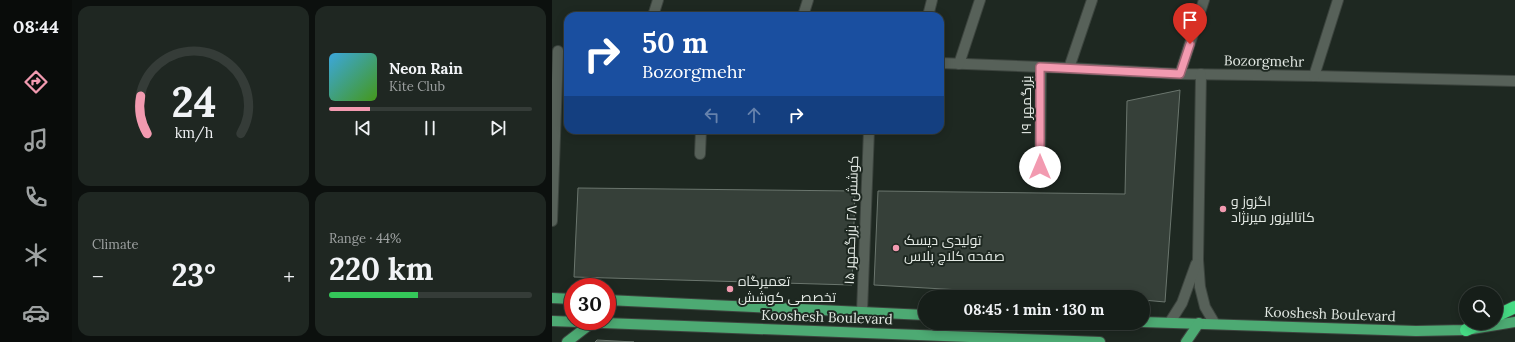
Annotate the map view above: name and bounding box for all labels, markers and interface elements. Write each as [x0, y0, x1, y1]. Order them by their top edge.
pin [1173, 3, 1207, 44]
icon: arrive [1179, 9, 1201, 31]
text: 08:44 [13, 15, 59, 38]
text: 50 m [642, 25, 708, 61]
icon: right [576, 28, 628, 80]
street label: Bozorgmehr [1224, 51, 1304, 71]
text: Neon Rain [389, 59, 463, 78]
text: Bozorgmehr [642, 60, 745, 83]
icon: directions [22, 68, 50, 96]
text: 24 [171, 75, 216, 128]
street label: بزرگمهر ۱۹ [1017, 75, 1035, 135]
text: Kite Club [389, 78, 445, 95]
icon: left [701, 104, 723, 126]
icon: ahead [743, 104, 765, 126]
icon: right [785, 104, 807, 126]
icon: previous [352, 117, 374, 139]
icon: pause [419, 117, 441, 139]
icon: next [487, 117, 509, 139]
text: km/h [174, 124, 213, 143]
icon: music [22, 126, 50, 154]
position arrow [1019, 146, 1061, 188]
street label: کوشش ۲۸ بزرگمهر ۱۵ [840, 155, 862, 285]
icon: phone [22, 183, 50, 211]
place label: اگزوز و کاتالیزور میرنژاد [1231, 192, 1315, 226]
marker: اگزوز و کاتالیزور میرنژاد [1218, 204, 1228, 214]
text: Range · 44% [329, 230, 401, 247]
place label: تولیدی دیسک صفحه کلاچ پلاس [904, 231, 1005, 266]
text: Climate [92, 236, 139, 253]
icon: climate [22, 241, 50, 269]
marker: تولیدی دیسک صفحه کلاچ پلاس [891, 243, 901, 253]
text: 220 km [329, 250, 433, 288]
text: 23° [171, 256, 216, 294]
text: − [92, 262, 104, 290]
text: + [283, 262, 295, 290]
place label: تعمیرگاه تخصصی کوشش [738, 272, 836, 306]
speed limit sign: 30 [564, 278, 616, 330]
marker: تعمیرگاه تخصصی کوشش [725, 284, 735, 294]
map controls [1459, 286, 1503, 330]
button: search [1459, 286, 1503, 330]
icon: car [22, 299, 50, 327]
text: 08:45 · 1 min · 130 m [964, 300, 1104, 319]
street label: Kooshesh Boulevard [1264, 303, 1396, 325]
street label: Kooshesh Boulevard [761, 306, 893, 328]

